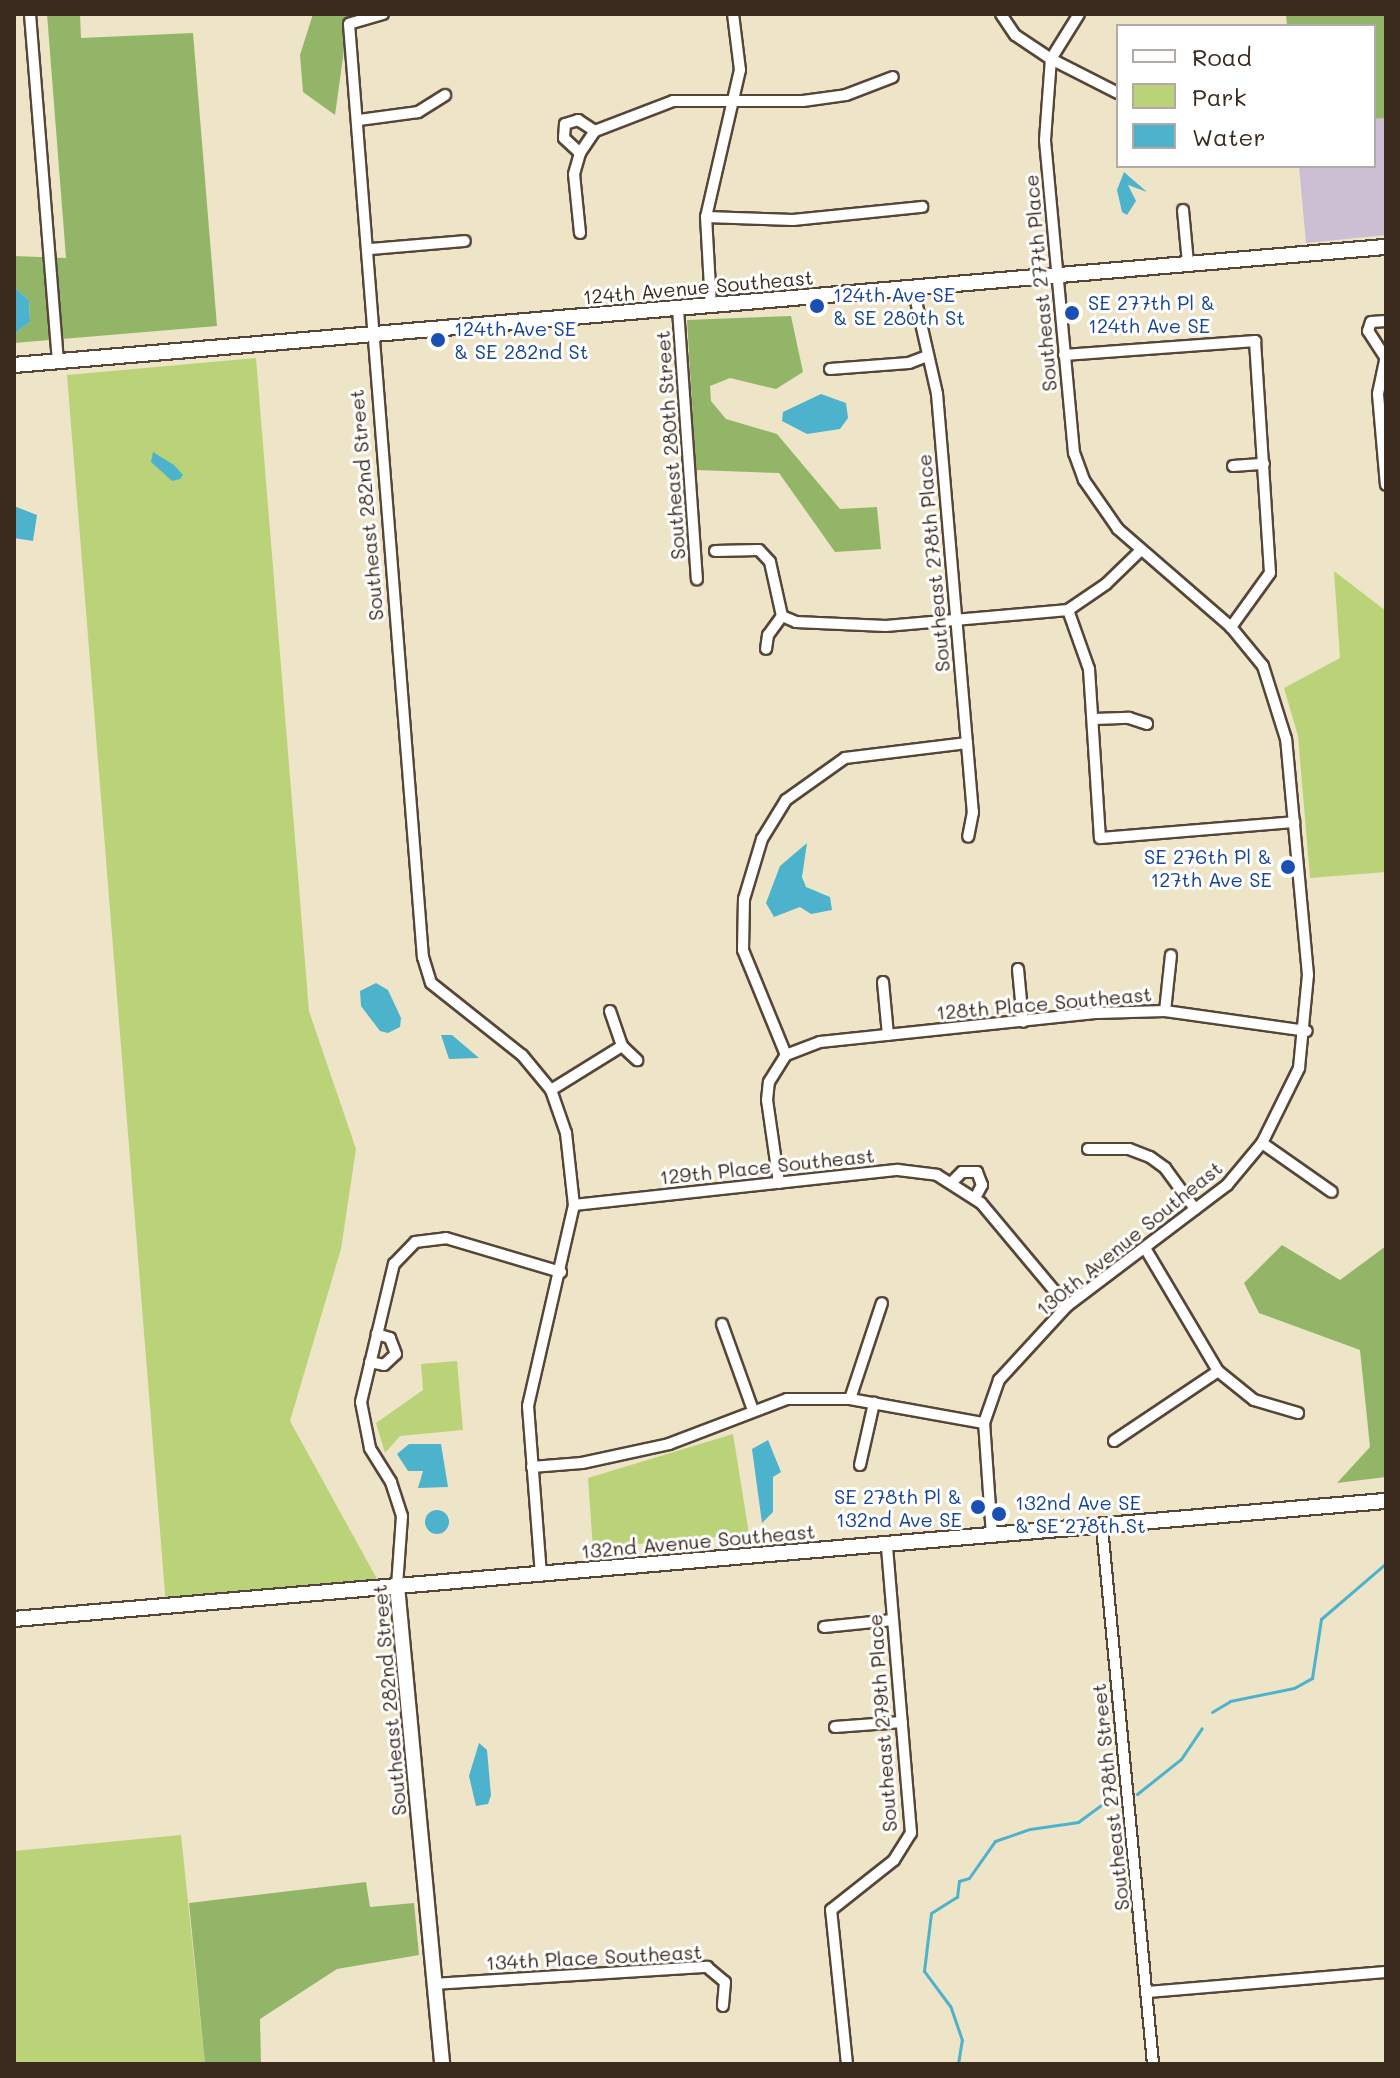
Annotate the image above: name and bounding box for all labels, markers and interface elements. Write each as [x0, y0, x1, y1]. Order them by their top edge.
legend [1116, 24, 1376, 168]
text: Road [1192, 41, 1252, 72]
text: Park [1192, 81, 1246, 112]
text: Water [1192, 121, 1266, 152]
street label: Southeast 277th Place [1019, 174, 1061, 392]
street label: 124th Avenue Southeast [582, 265, 814, 309]
place label: 124th Ave SE & SE 280th St [833, 282, 965, 329]
place label: SE 277th Pl & 124th Ave SE [1088, 290, 1215, 337]
marker: 124th Ave SE & SE 280th St [808, 297, 826, 315]
marker: SE 277th Pl & 124th Ave SE [1063, 304, 1081, 322]
place label: 124th Ave SE & SE 282nd St [454, 316, 589, 363]
street label: Southeast 280th Street [650, 330, 690, 560]
marker: 124th Ave SE & SE 282nd St [429, 331, 447, 349]
street label: Southeast 282nd Street [344, 388, 388, 622]
street label: Southeast 278th Place [912, 453, 954, 673]
place label: SE 276th Pl & 127th Ave SE [1144, 844, 1272, 891]
marker: SE 276th Pl & 127th Ave SE [1279, 858, 1297, 876]
street label: 128th Place Southeast [935, 982, 1153, 1024]
street label: 129th Place Southeast [658, 1143, 876, 1189]
street label: 130th Avenue Southeast [1031, 1155, 1227, 1321]
place label: SE 278th Pl & 132nd Ave SE [834, 1484, 962, 1531]
place label: 132nd Ave SE & SE 278th St [1015, 1490, 1146, 1537]
marker: SE 278th Pl & 132nd Ave SE [969, 1498, 987, 1516]
marker: 132nd Ave SE & SE 278th St [990, 1505, 1008, 1523]
street label: 132nd Avenue Southeast [580, 1519, 816, 1563]
street label: Southeast 282nd Street [367, 1583, 411, 1817]
street label: Southeast 279th Place [862, 1613, 902, 1833]
street label: Southeast 278th Street [1086, 1682, 1134, 1912]
street label: 134th Place Southeast [485, 1939, 703, 1975]

